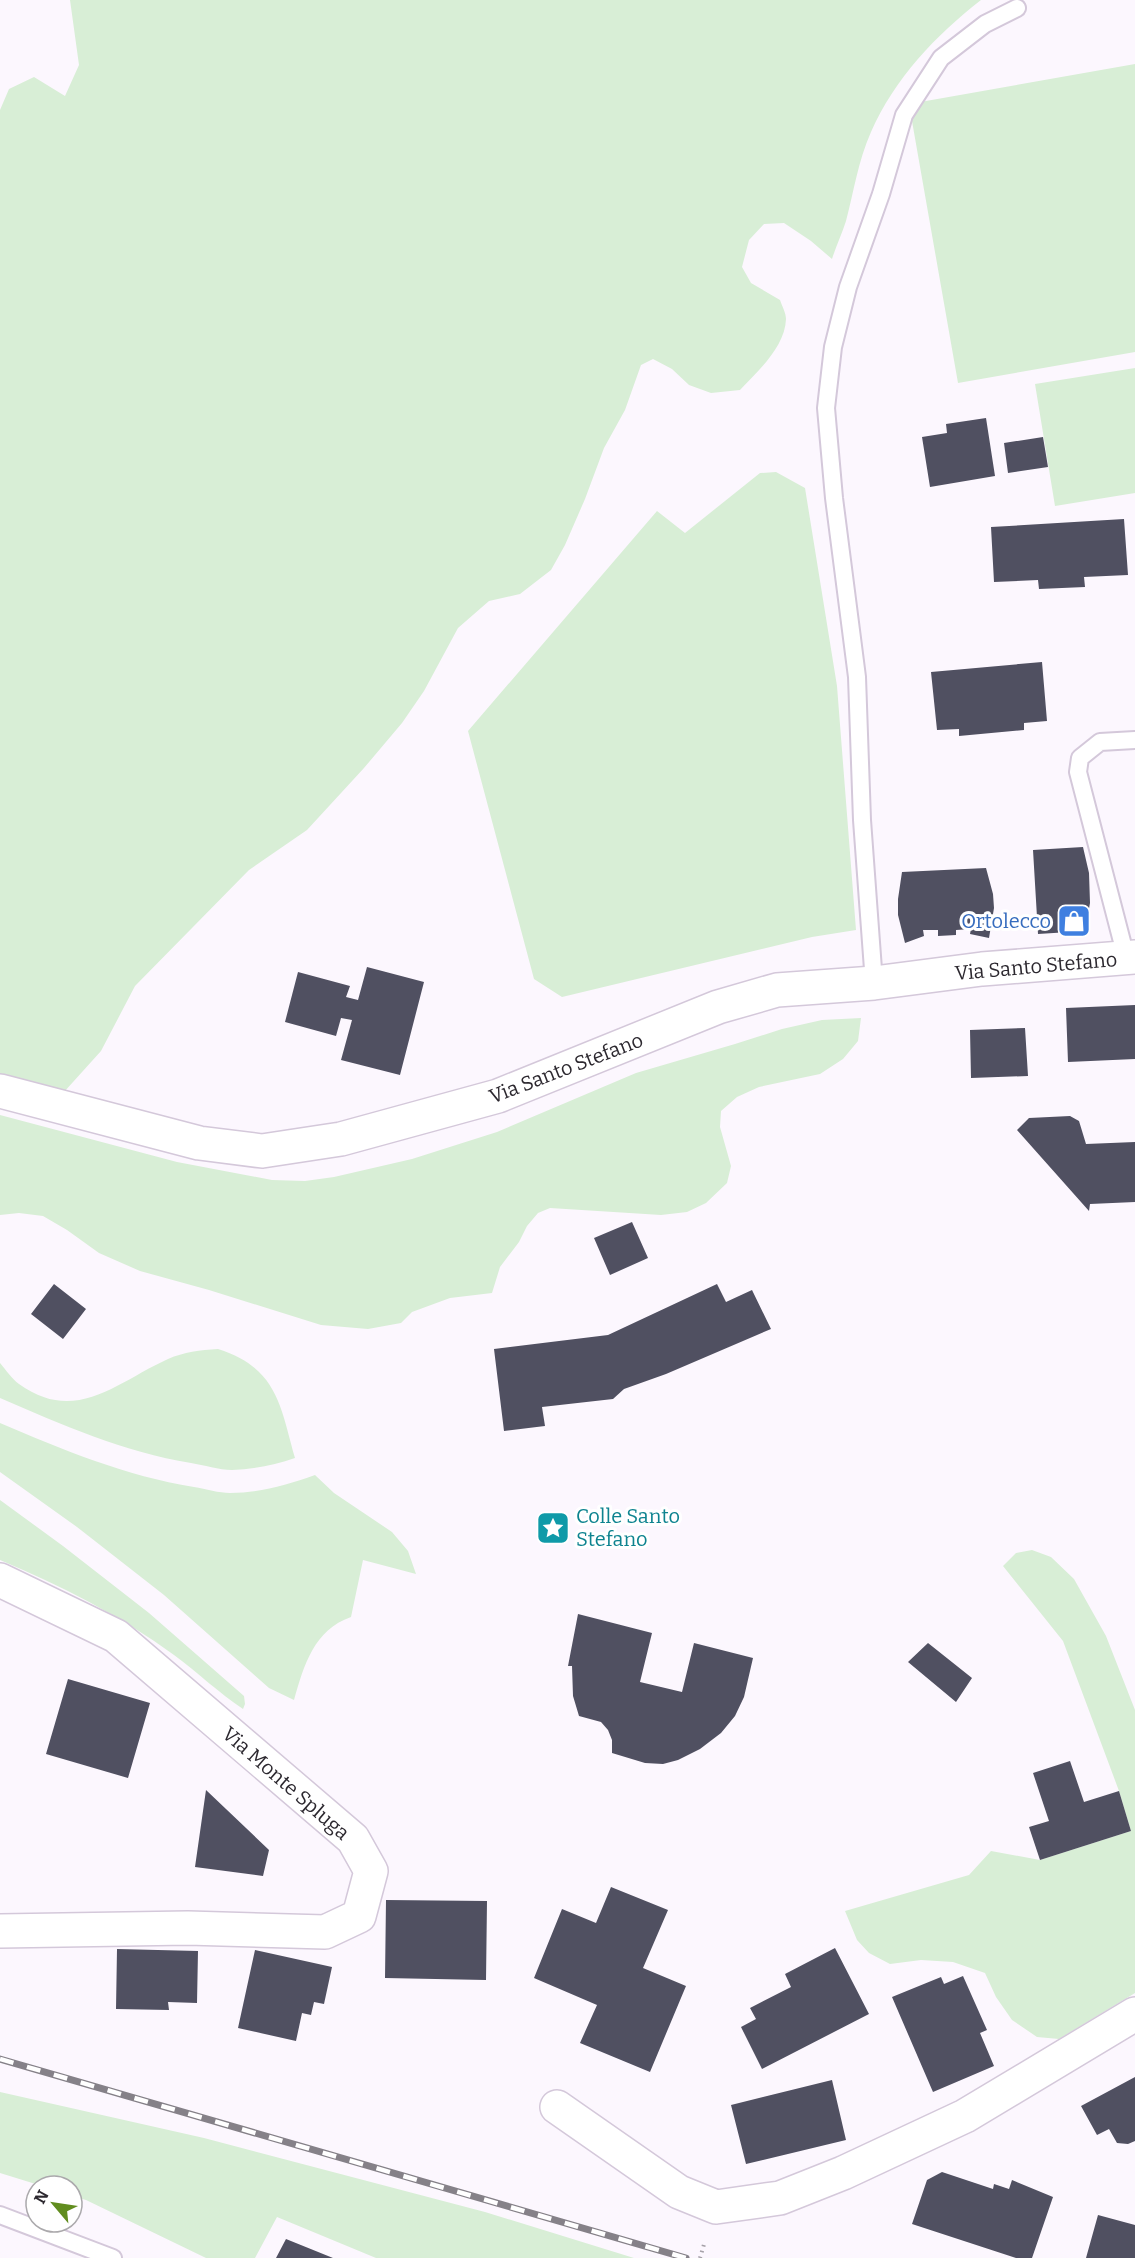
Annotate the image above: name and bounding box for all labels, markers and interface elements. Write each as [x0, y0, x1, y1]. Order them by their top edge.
shop icon: Ortolecco [1056, 903, 1092, 939]
place label: Ortolecco [961, 909, 1051, 933]
street label: Via Santo Stefano [954, 947, 1118, 985]
street label: Via Santo Stefano [486, 1028, 646, 1108]
place label: Colle Santo Stefano [576, 1504, 680, 1551]
place icon: Colle Santo Stefano [535, 1510, 571, 1546]
street label: Via Monte Spluga [218, 1721, 354, 1845]
north arrow [24, 2174, 84, 2234]
text: N [30, 2187, 53, 2207]

